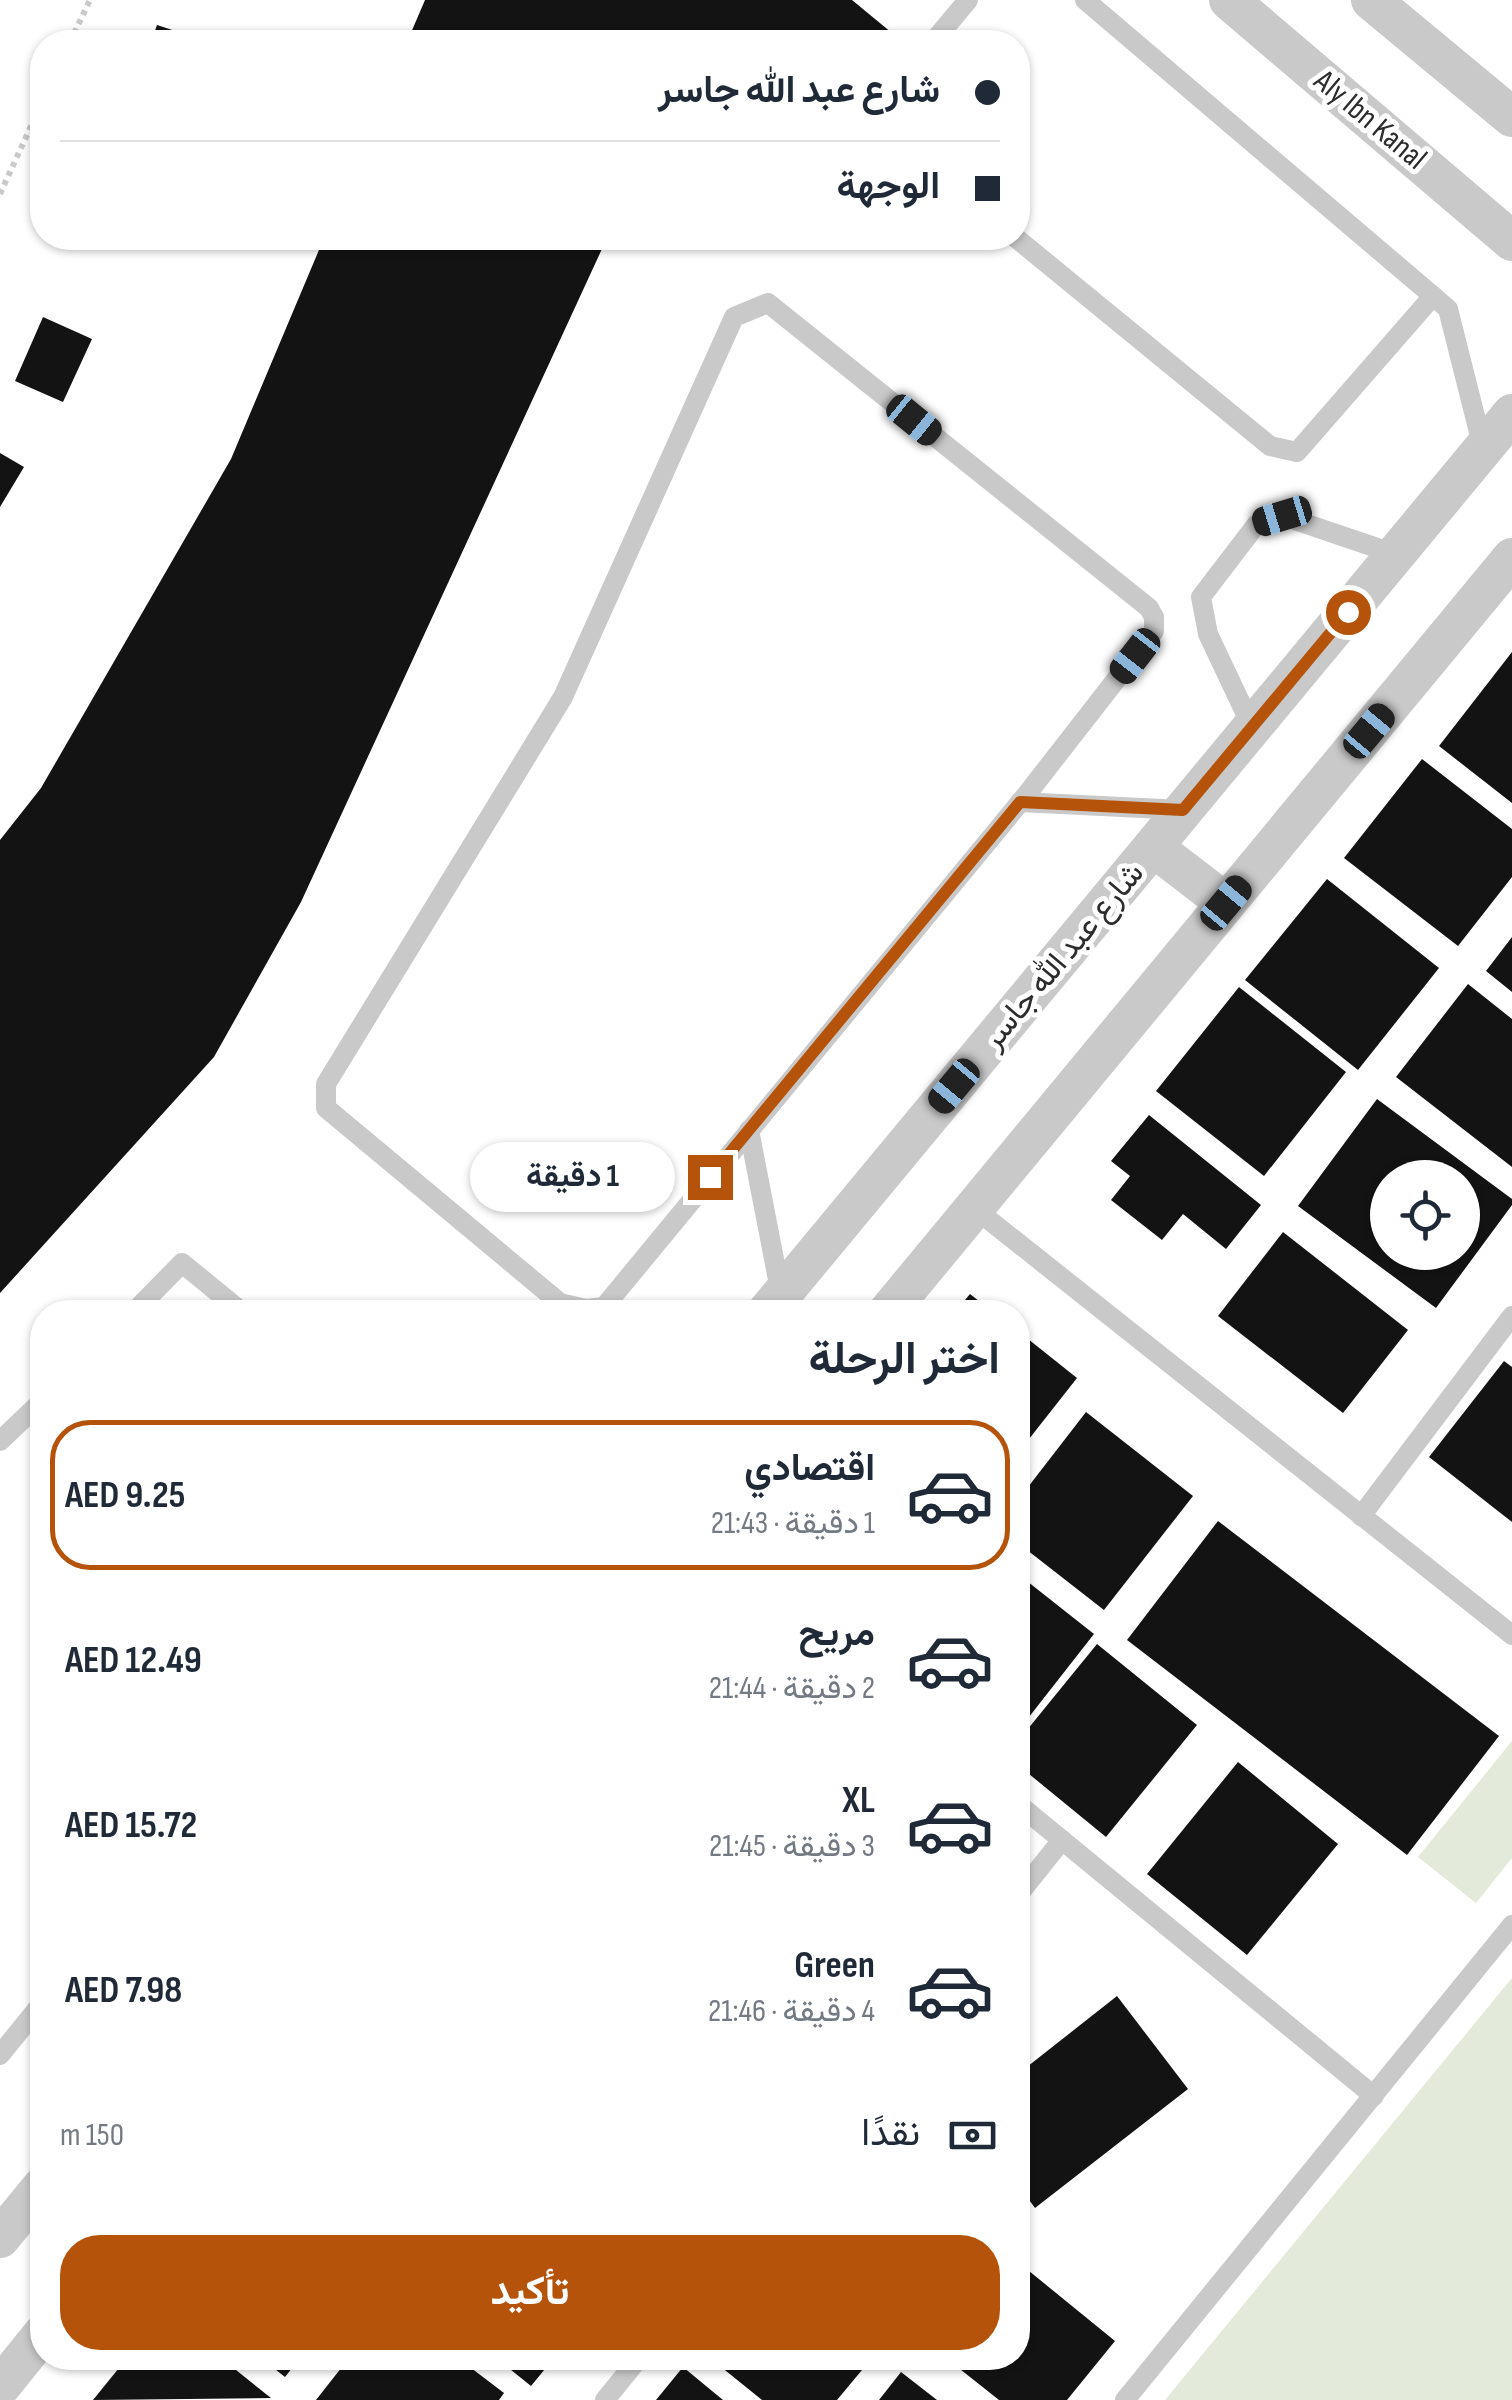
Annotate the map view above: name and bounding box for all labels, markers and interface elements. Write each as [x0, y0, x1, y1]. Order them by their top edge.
street label: Aly Ibn Kanal [1305, 61, 1434, 178]
text: شارع عبد الله جاسر [658, 68, 940, 113]
text: الوجهة [837, 164, 940, 209]
car [881, 389, 947, 451]
car [1249, 493, 1315, 539]
route start [1326, 590, 1371, 635]
car [1105, 623, 1165, 689]
car [1338, 698, 1400, 764]
street label: شارع عبد الله جاسر [973, 855, 1153, 1059]
car [1195, 870, 1257, 936]
car [923, 1053, 985, 1119]
callout: 1 دقيقة [470, 1142, 675, 1212]
route end [688, 1155, 733, 1200]
text: 1 دقيقة [526, 1157, 619, 1196]
map controls [1370, 1160, 1480, 1270]
button: locate [1370, 1160, 1480, 1270]
text: اختر الرحلة [808, 1332, 1000, 1387]
text: اقتصادي [744, 1446, 875, 1491]
icon: car [905, 1450, 995, 1540]
text: AED 9.25 [65, 1473, 185, 1518]
text: 1 دقيقة · 21:43 [711, 1504, 875, 1543]
text: مريح [799, 1611, 875, 1656]
icon: car [905, 1615, 995, 1705]
text: AED 12.49 [65, 1638, 202, 1683]
text: 2 دقيقة · 21:44 [709, 1669, 875, 1708]
text: XL [842, 1778, 875, 1823]
icon: car [905, 1780, 995, 1870]
text: AED 15.72 [65, 1803, 197, 1848]
text: 3 دقيقة · 21:45 [709, 1827, 875, 1866]
text: Green [794, 1943, 875, 1988]
icon: car [905, 1945, 995, 2035]
text: AED 7.98 [65, 1968, 182, 2013]
text: 4 دقيقة · 21:46 [708, 1992, 875, 2031]
icon: cash [945, 2108, 1000, 2163]
text: نقدًا [861, 2111, 920, 2156]
text: 150 m [60, 2116, 124, 2155]
button: تأكيد [60, 2235, 1000, 2350]

